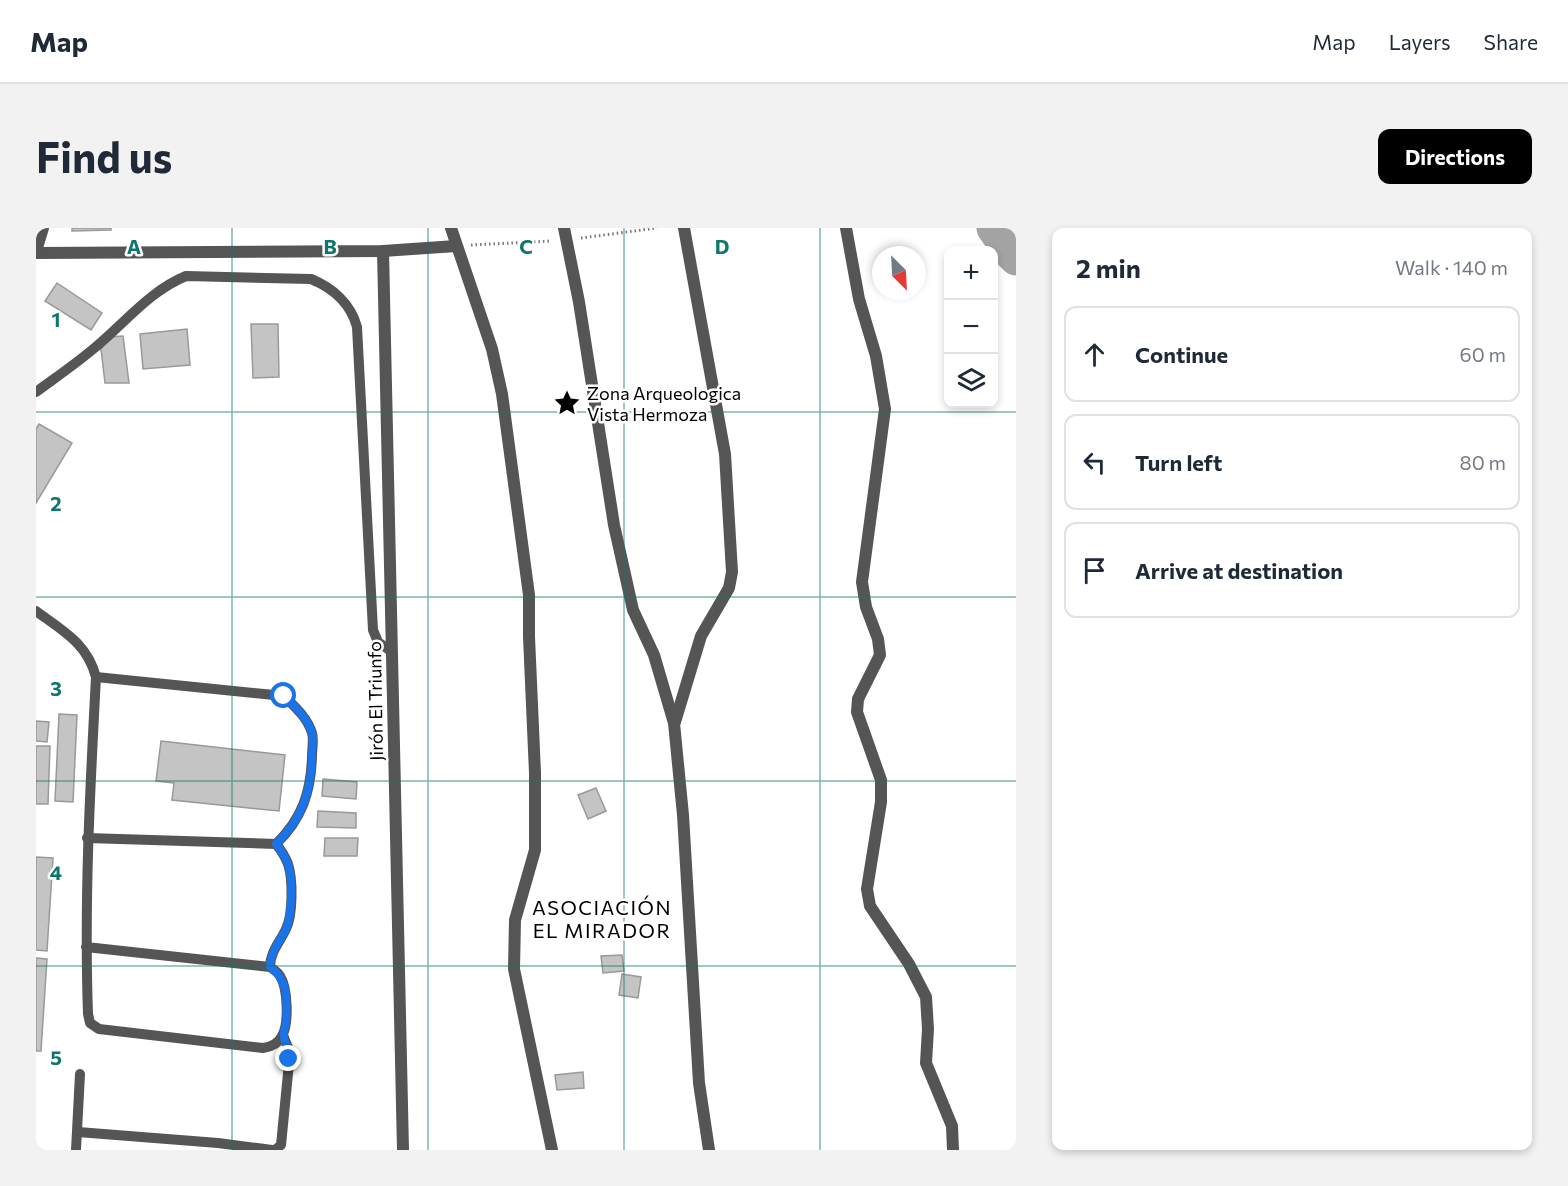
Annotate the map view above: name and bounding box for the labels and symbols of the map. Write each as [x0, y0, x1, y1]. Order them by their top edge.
text: A [127, 234, 141, 258]
text: B [323, 234, 337, 258]
text: C [519, 234, 533, 258]
text: D [715, 234, 729, 258]
north arrow [872, 246, 926, 300]
text: 1 [51, 307, 61, 331]
place label: Zona Arqueologica Vista Hermoza [587, 382, 741, 425]
place icon: Zona Arqueologica Vista Hermoza [552, 388, 582, 418]
text: 2 [50, 491, 62, 515]
street label: Jirón El Triunfo [363, 641, 387, 761]
text: 3 [50, 676, 62, 700]
route start [270, 682, 296, 708]
text: 4 [50, 860, 62, 884]
district label: ASOCIACIÓN EL MIRADOR [532, 895, 672, 942]
text: 5 [50, 1045, 62, 1069]
route end [275, 1045, 301, 1071]

